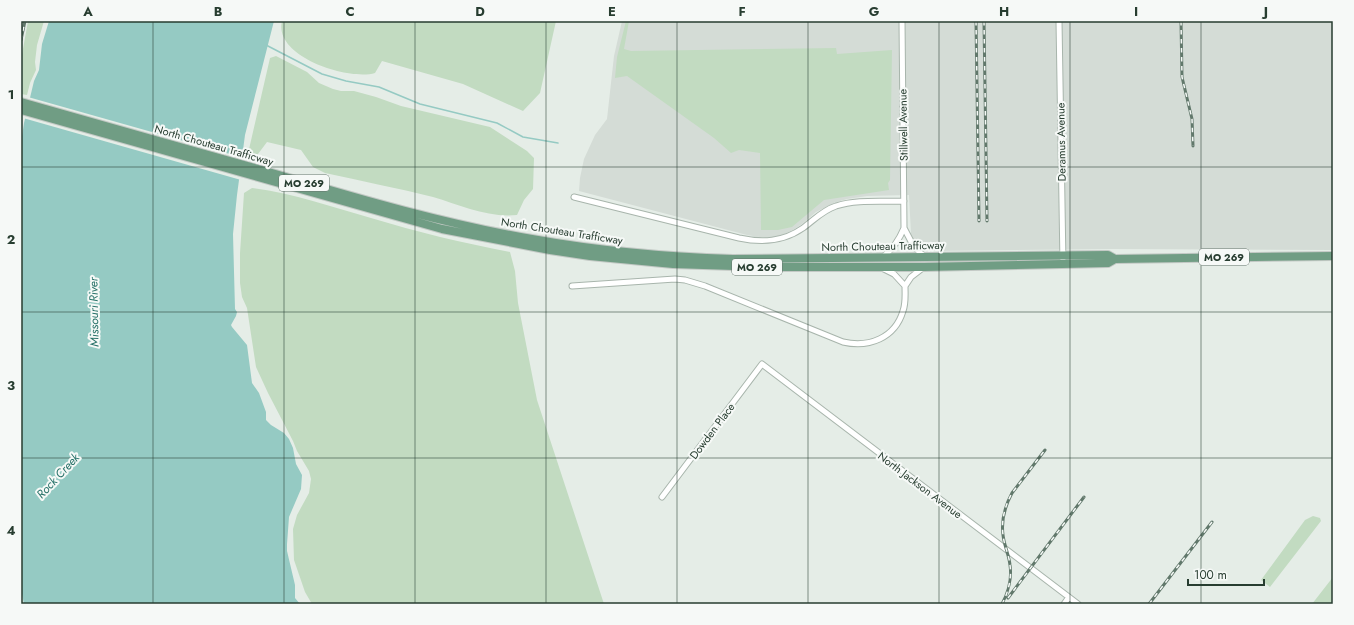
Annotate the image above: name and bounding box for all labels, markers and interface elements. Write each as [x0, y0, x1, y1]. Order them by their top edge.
text: A [82, 2, 93, 21]
text: B [214, 2, 223, 21]
text: C [345, 2, 355, 21]
text: D [475, 2, 485, 21]
text: E [608, 2, 616, 21]
text: F [738, 2, 746, 21]
text: G [869, 2, 880, 21]
text: H [999, 2, 1009, 21]
text: I [1134, 2, 1138, 21]
text: J [1261, 2, 1268, 21]
text: 1 [8, 85, 14, 104]
street label: Stillwell Avenue [894, 88, 912, 161]
street label: Deramus Avenue [1052, 102, 1070, 181]
street label: North Chouteau Trafficway [153, 120, 275, 170]
road number: MO 269 [279, 175, 329, 191]
street label: North Chouteau Trafficway [500, 213, 624, 249]
text: 2 [7, 230, 15, 249]
street label: North Chouteau Trafficway [821, 237, 945, 255]
road number: MO 269 [1199, 249, 1249, 265]
road number: MO 269 [732, 259, 782, 275]
water label: Missouri River [84, 276, 104, 347]
text: 3 [7, 376, 15, 395]
street label: Dowden Place [686, 399, 739, 462]
street label: North Jackson Avenue [875, 448, 966, 522]
water label: Rock Creek [32, 449, 84, 503]
text: 4 [6, 521, 16, 540]
scale bar [1188, 561, 1264, 587]
text: 100 m [1194, 566, 1227, 584]

